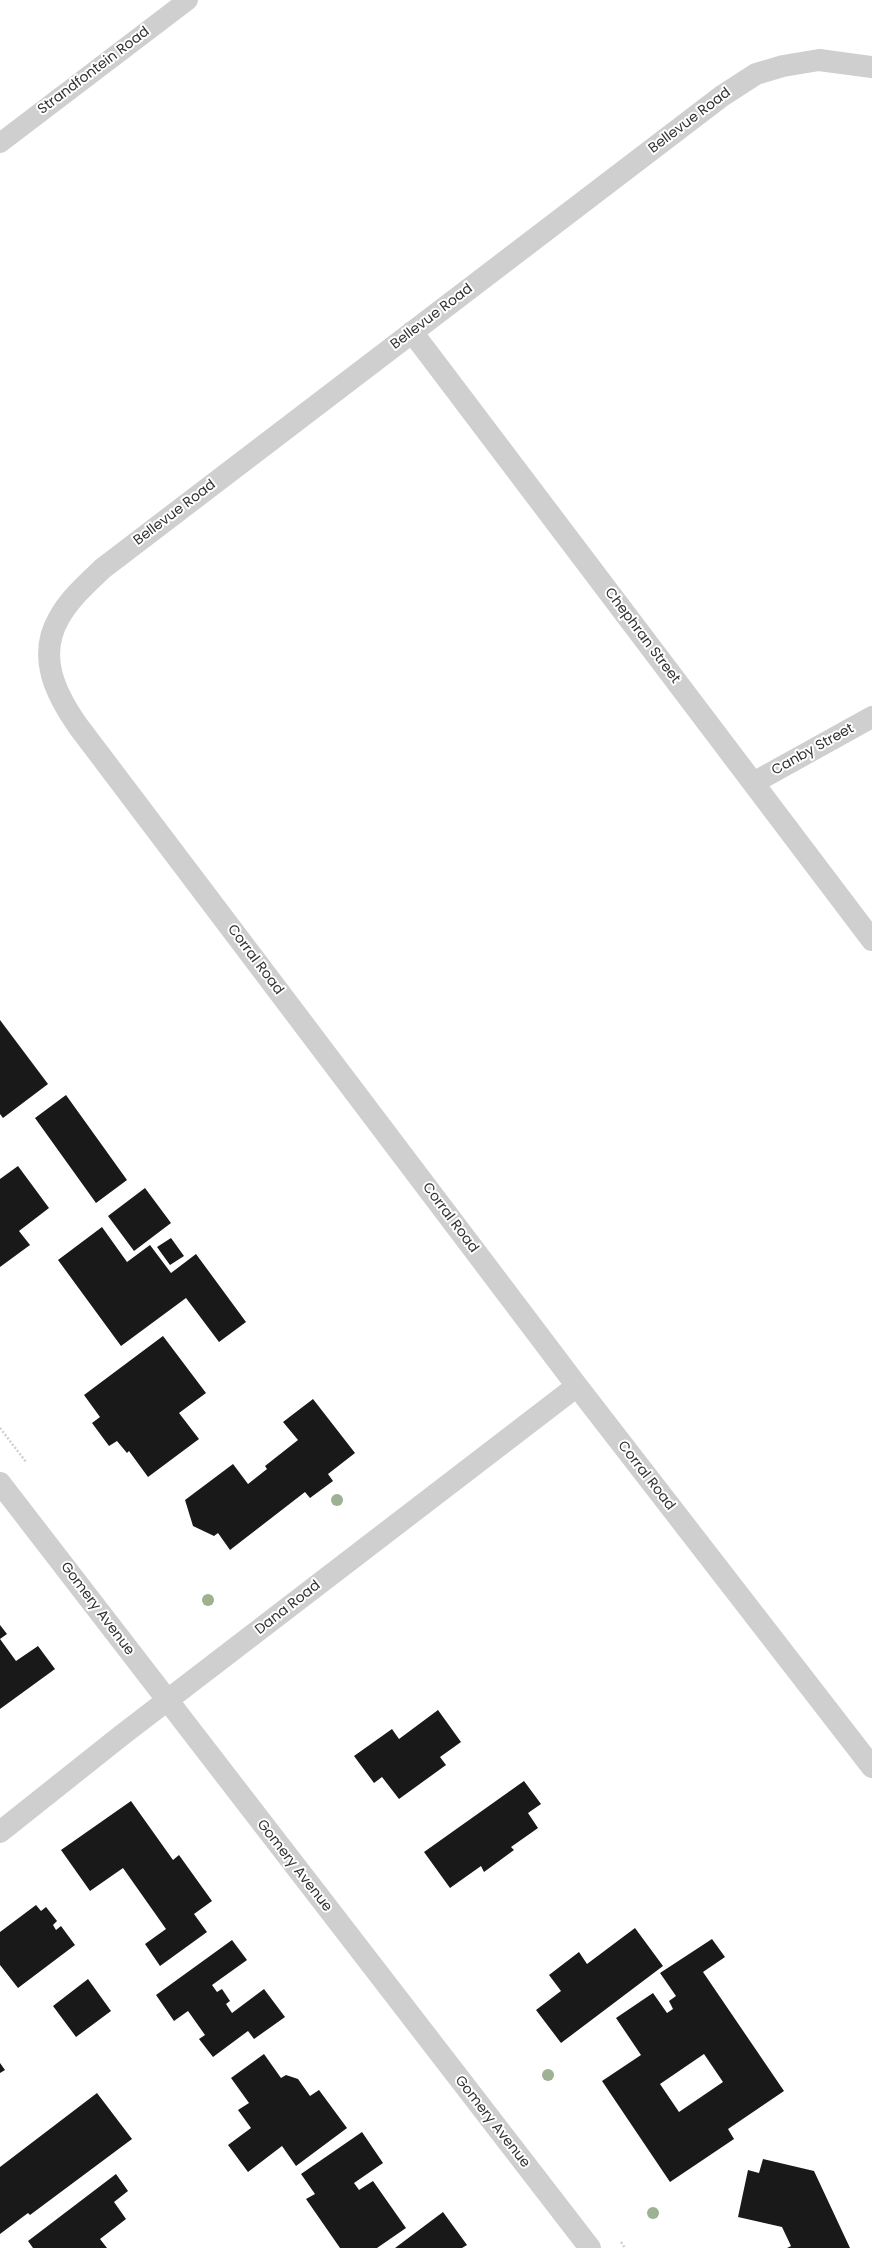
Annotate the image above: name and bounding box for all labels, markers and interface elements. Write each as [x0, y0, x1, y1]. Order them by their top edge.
street label: Strandfontein Road [35, 24, 153, 118]
street label: Bellevue Road [646, 85, 734, 157]
street label: Bellevue Road [388, 281, 476, 353]
street label: Bellevue Road [131, 477, 219, 549]
street label: Chephran Street [601, 585, 683, 687]
street label: Canby Street [769, 721, 857, 779]
street label: Corral Road [223, 922, 287, 998]
street label: Corral Road [418, 1180, 482, 1256]
street label: Corral Road [614, 1438, 678, 1514]
street label: Gomery Avenue [56, 1559, 138, 1659]
street label: Dana Road [252, 1577, 324, 1639]
street label: Gomery Avenue [253, 1817, 335, 1915]
street label: Gomery Avenue [451, 2073, 533, 2171]

